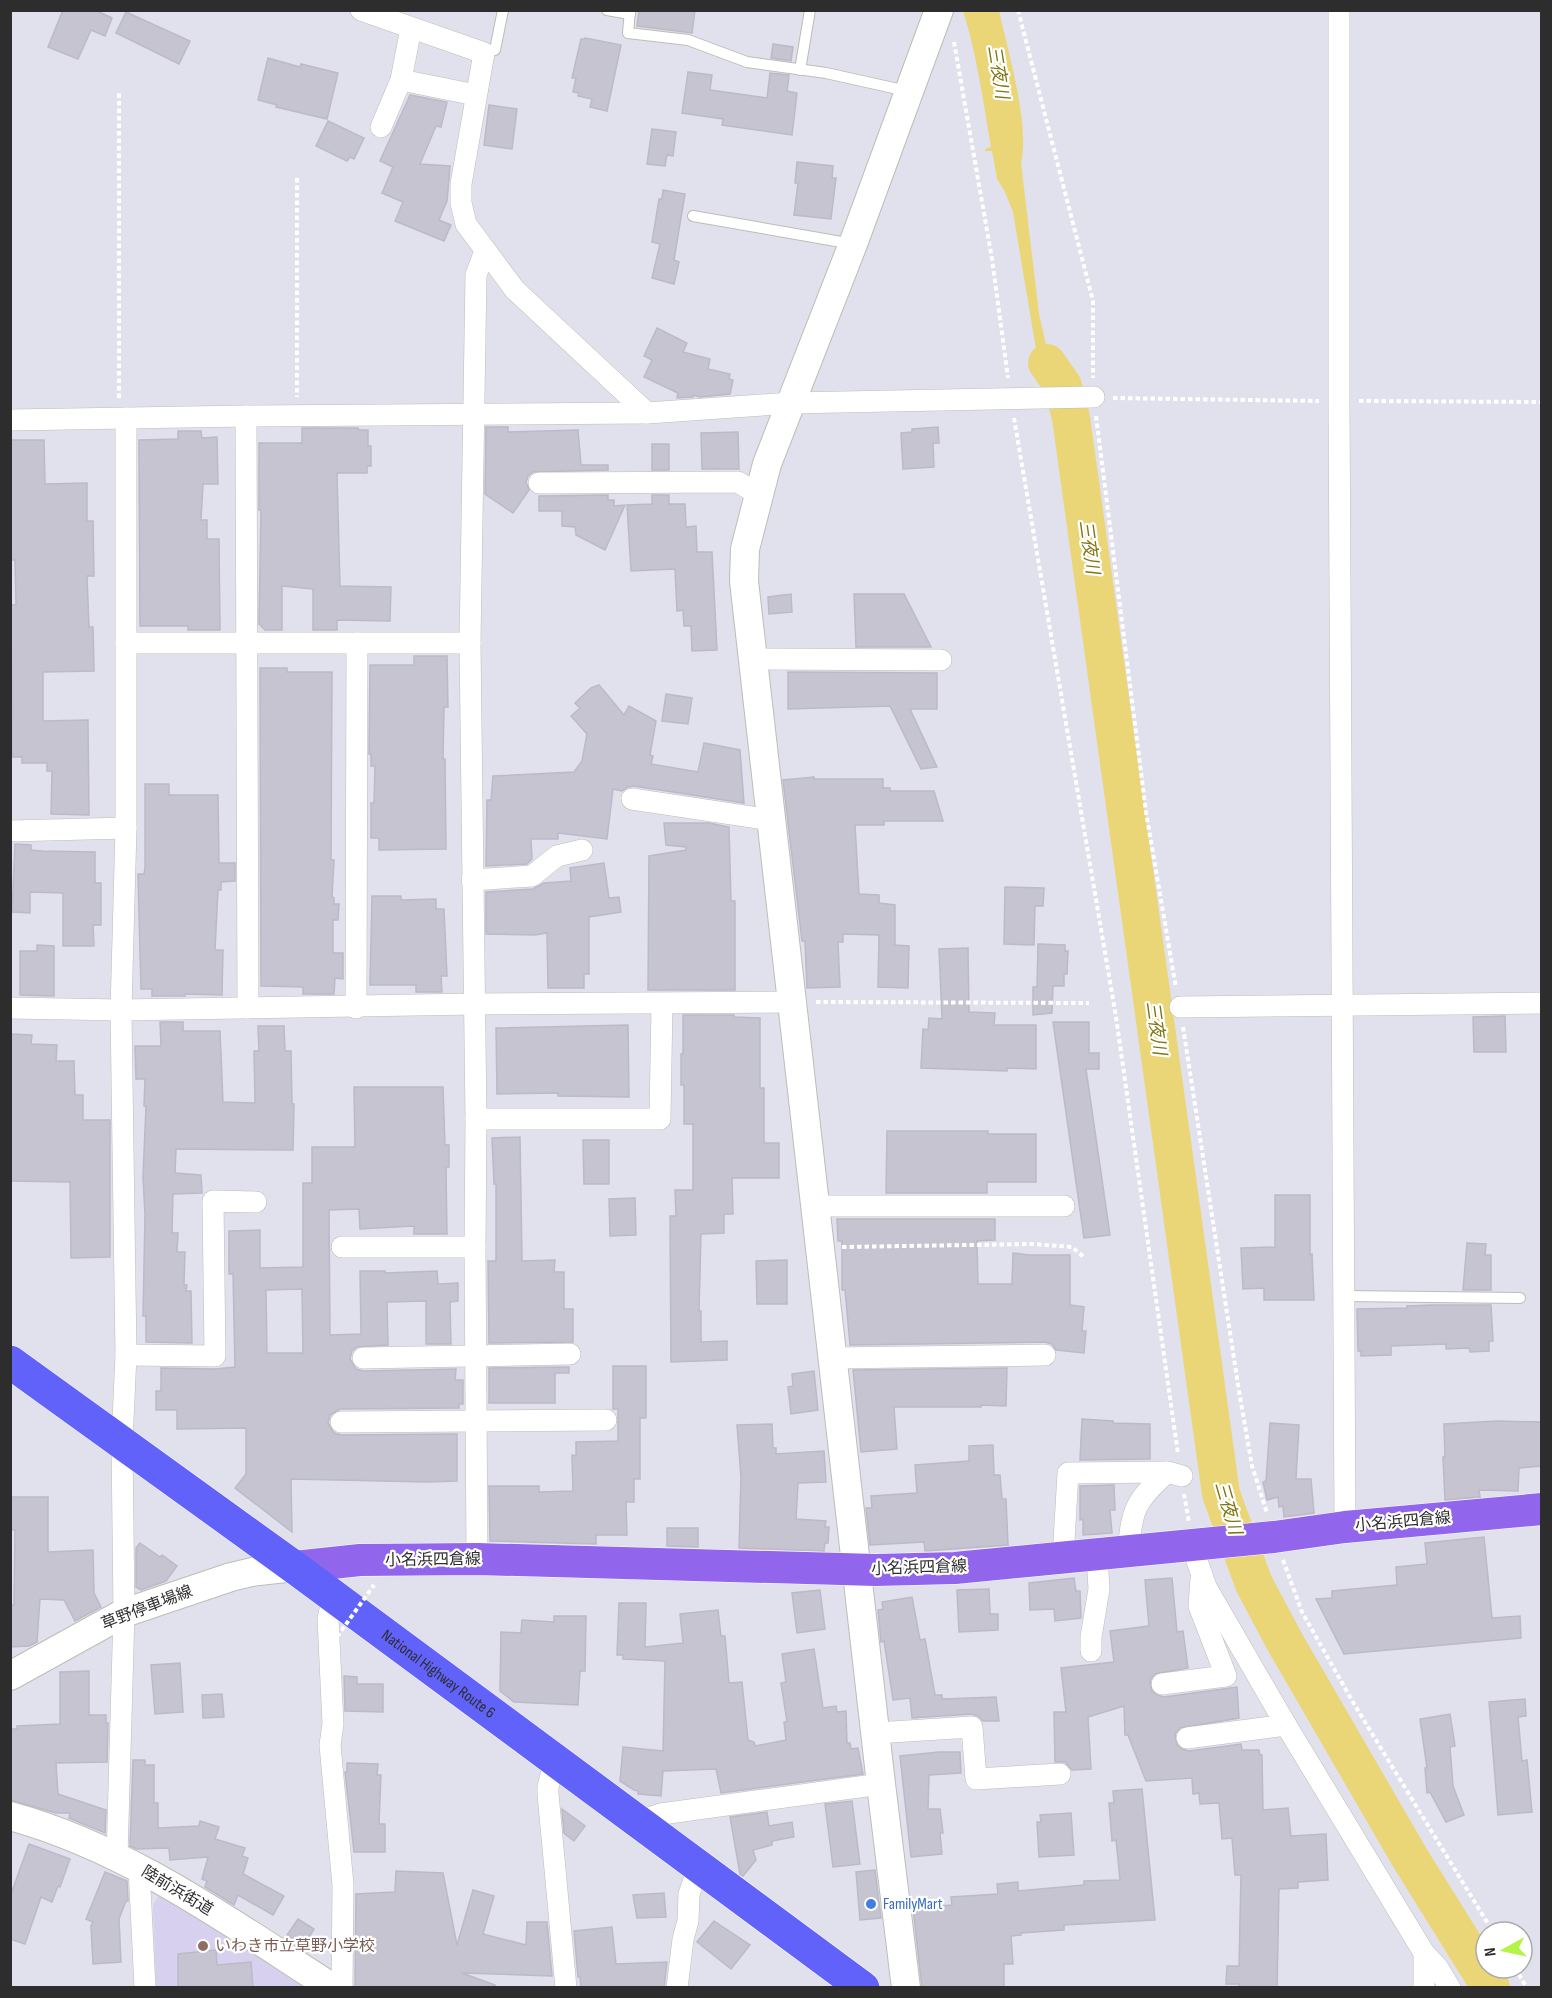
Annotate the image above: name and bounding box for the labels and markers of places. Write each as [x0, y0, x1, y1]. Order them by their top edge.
place label: FamilyMart [883, 1895, 943, 1914]
marker: FamilyMart [864, 1897, 878, 1911]
place label: いわき市立草野小学校 [215, 1937, 375, 1956]
marker: いわき市立草野小学校 [196, 1939, 210, 1953]

